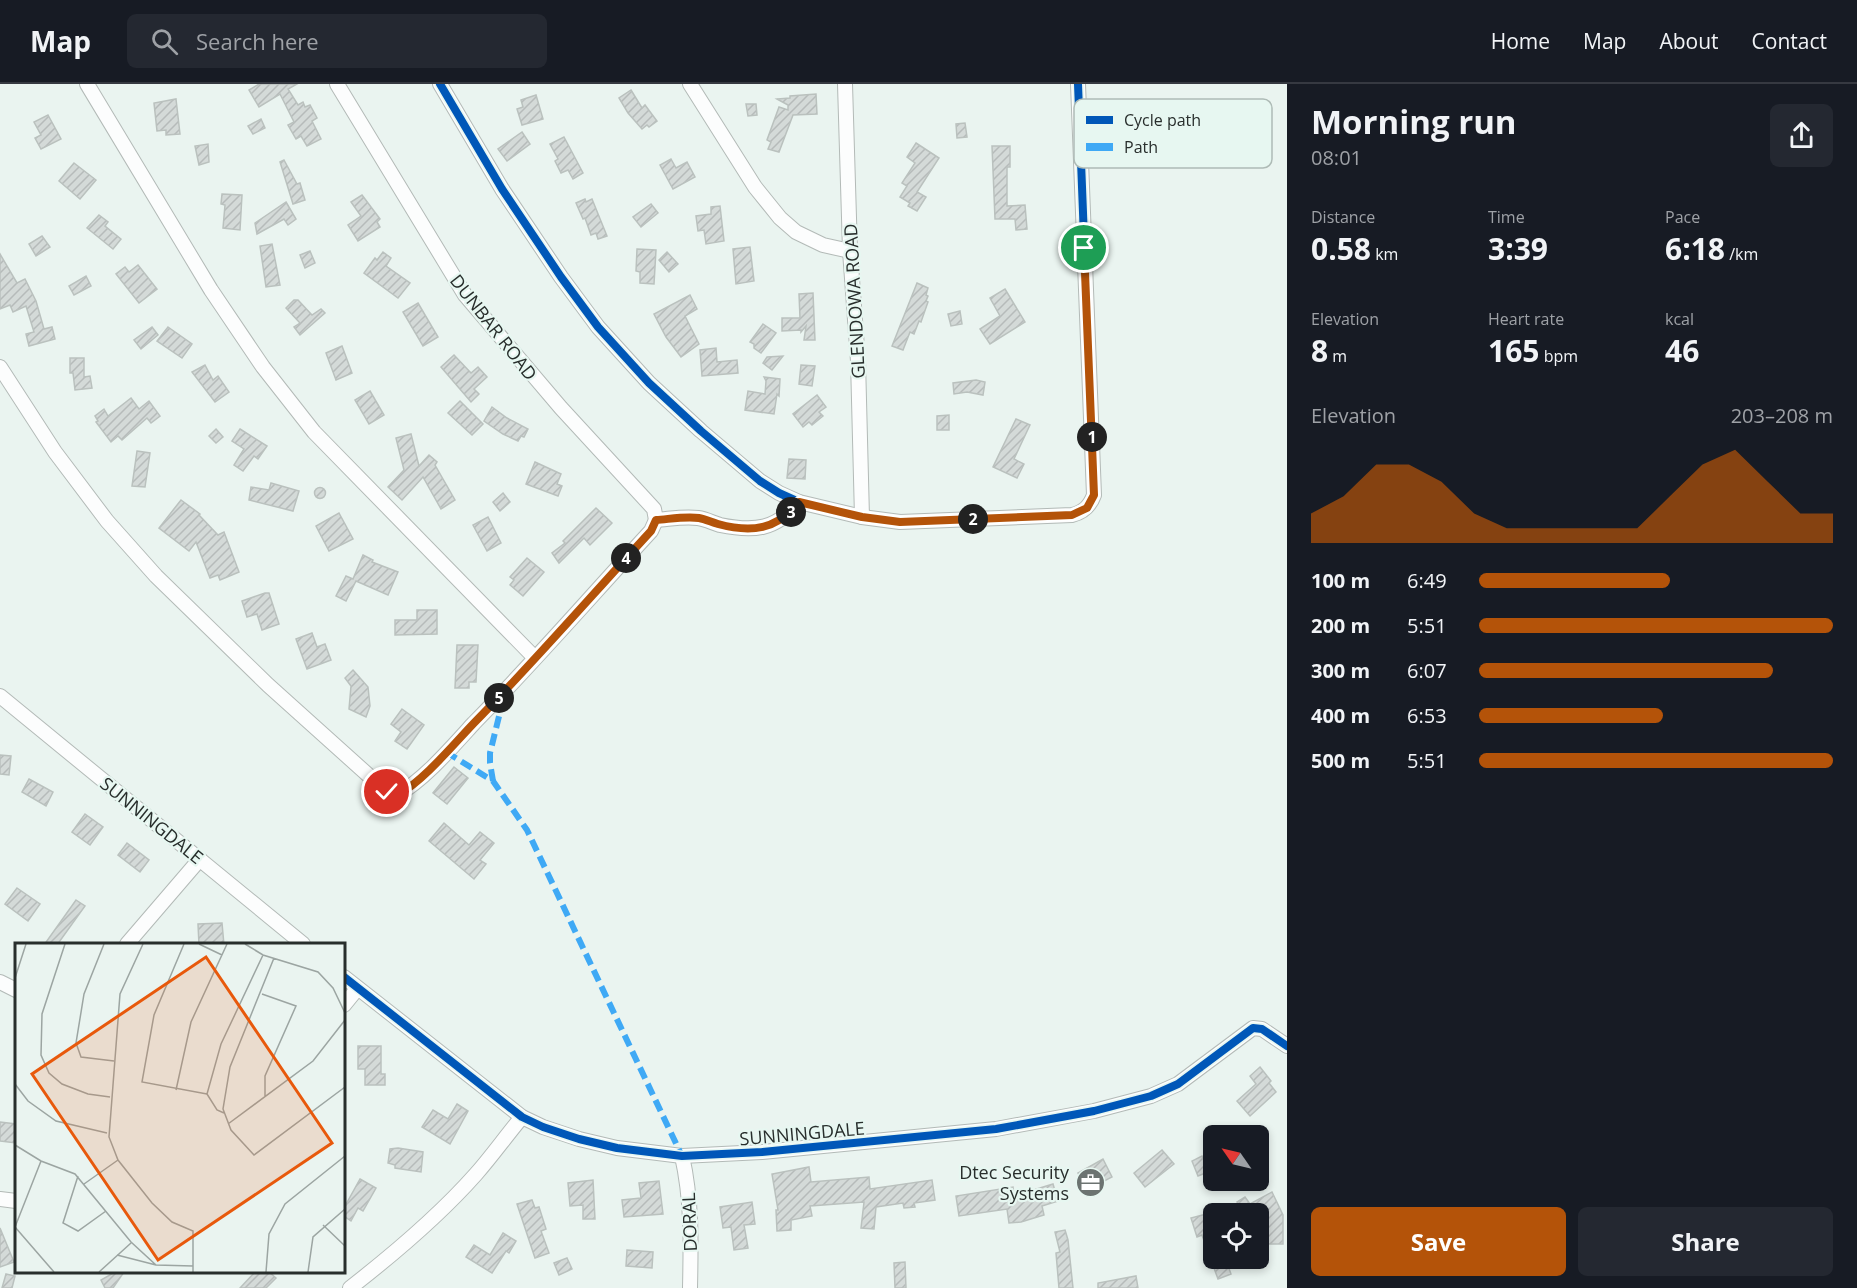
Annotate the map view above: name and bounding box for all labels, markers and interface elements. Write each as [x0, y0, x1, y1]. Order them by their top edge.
search box [127, 14, 547, 68]
text: Map [30, 22, 91, 60]
icon: search [148, 25, 181, 58]
text: Search here [196, 26, 319, 56]
text: Home [1491, 27, 1550, 55]
text: Map [1583, 27, 1626, 55]
text: About [1659, 27, 1719, 55]
text: Contact [1752, 27, 1827, 55]
legend [1074, 99, 1272, 168]
text: Morning run [1311, 99, 1517, 144]
button: share [1770, 104, 1833, 167]
text: Cycle path [1124, 109, 1201, 131]
text: Path [1124, 136, 1158, 158]
text: 08:01 [1311, 144, 1362, 171]
text: Distance [1311, 206, 1375, 228]
text: Time [1488, 206, 1525, 228]
text: Pace [1665, 206, 1700, 228]
pin [1058, 222, 1109, 273]
street label: GLENDOWA ROAD [838, 223, 870, 379]
text: 0.58 [1311, 228, 1371, 269]
text: 3:39 [1488, 228, 1548, 269]
text: 6:18 [1665, 228, 1725, 269]
icon: arrive [1067, 231, 1100, 264]
text: km [1371, 243, 1398, 265]
text: /km [1725, 243, 1758, 265]
street label: DUNBAR ROAD [445, 269, 543, 385]
text: Elevation [1311, 308, 1379, 330]
text: Heart rate [1488, 308, 1564, 330]
text: kcal [1665, 308, 1694, 330]
text: 8 [1311, 330, 1328, 371]
text: 165 [1488, 330, 1539, 371]
text: 46 [1665, 330, 1699, 371]
text: m [1328, 345, 1347, 367]
text: bpm [1539, 345, 1578, 367]
text: Elevation [1311, 402, 1396, 429]
text: 203–208 m [1731, 402, 1833, 429]
pin: 1 [1077, 422, 1107, 452]
text: 1 [1087, 426, 1097, 448]
pin: 3 [776, 497, 806, 527]
text: 3 [786, 501, 796, 523]
pin: 2 [958, 504, 988, 534]
text: 2 [968, 508, 978, 530]
pin: 4 [611, 543, 641, 573]
text: 4 [621, 547, 631, 569]
text: 100 m [1311, 567, 1370, 594]
text: 6:49 [1407, 567, 1447, 594]
text: 200 m [1311, 612, 1370, 639]
text: 5:51 [1407, 612, 1447, 639]
text: 300 m [1311, 657, 1370, 684]
text: 6:07 [1407, 657, 1447, 684]
pin: 5 [484, 683, 514, 713]
text: 5 [494, 687, 504, 709]
text: 400 m [1311, 702, 1370, 729]
text: 6:53 [1407, 702, 1447, 729]
text: 500 m [1311, 747, 1370, 774]
text: 5:51 [1407, 747, 1447, 774]
pin [361, 766, 412, 817]
street label: SUNNINGDALE [96, 771, 208, 869]
icon: check [370, 775, 403, 808]
inset map [15, 943, 345, 1273]
street label: SUNNINGDALE [738, 1116, 866, 1150]
north arrow [1203, 1125, 1269, 1191]
map controls [1203, 1125, 1269, 1269]
place label: Dtec Security Systems [959, 1160, 1070, 1205]
office icon: Dtec Security Systems [1074, 1166, 1106, 1198]
street label: DORAL [676, 1192, 702, 1252]
button: locate [1203, 1203, 1269, 1269]
button: Save [1311, 1207, 1566, 1276]
button: Share [1578, 1207, 1833, 1276]

